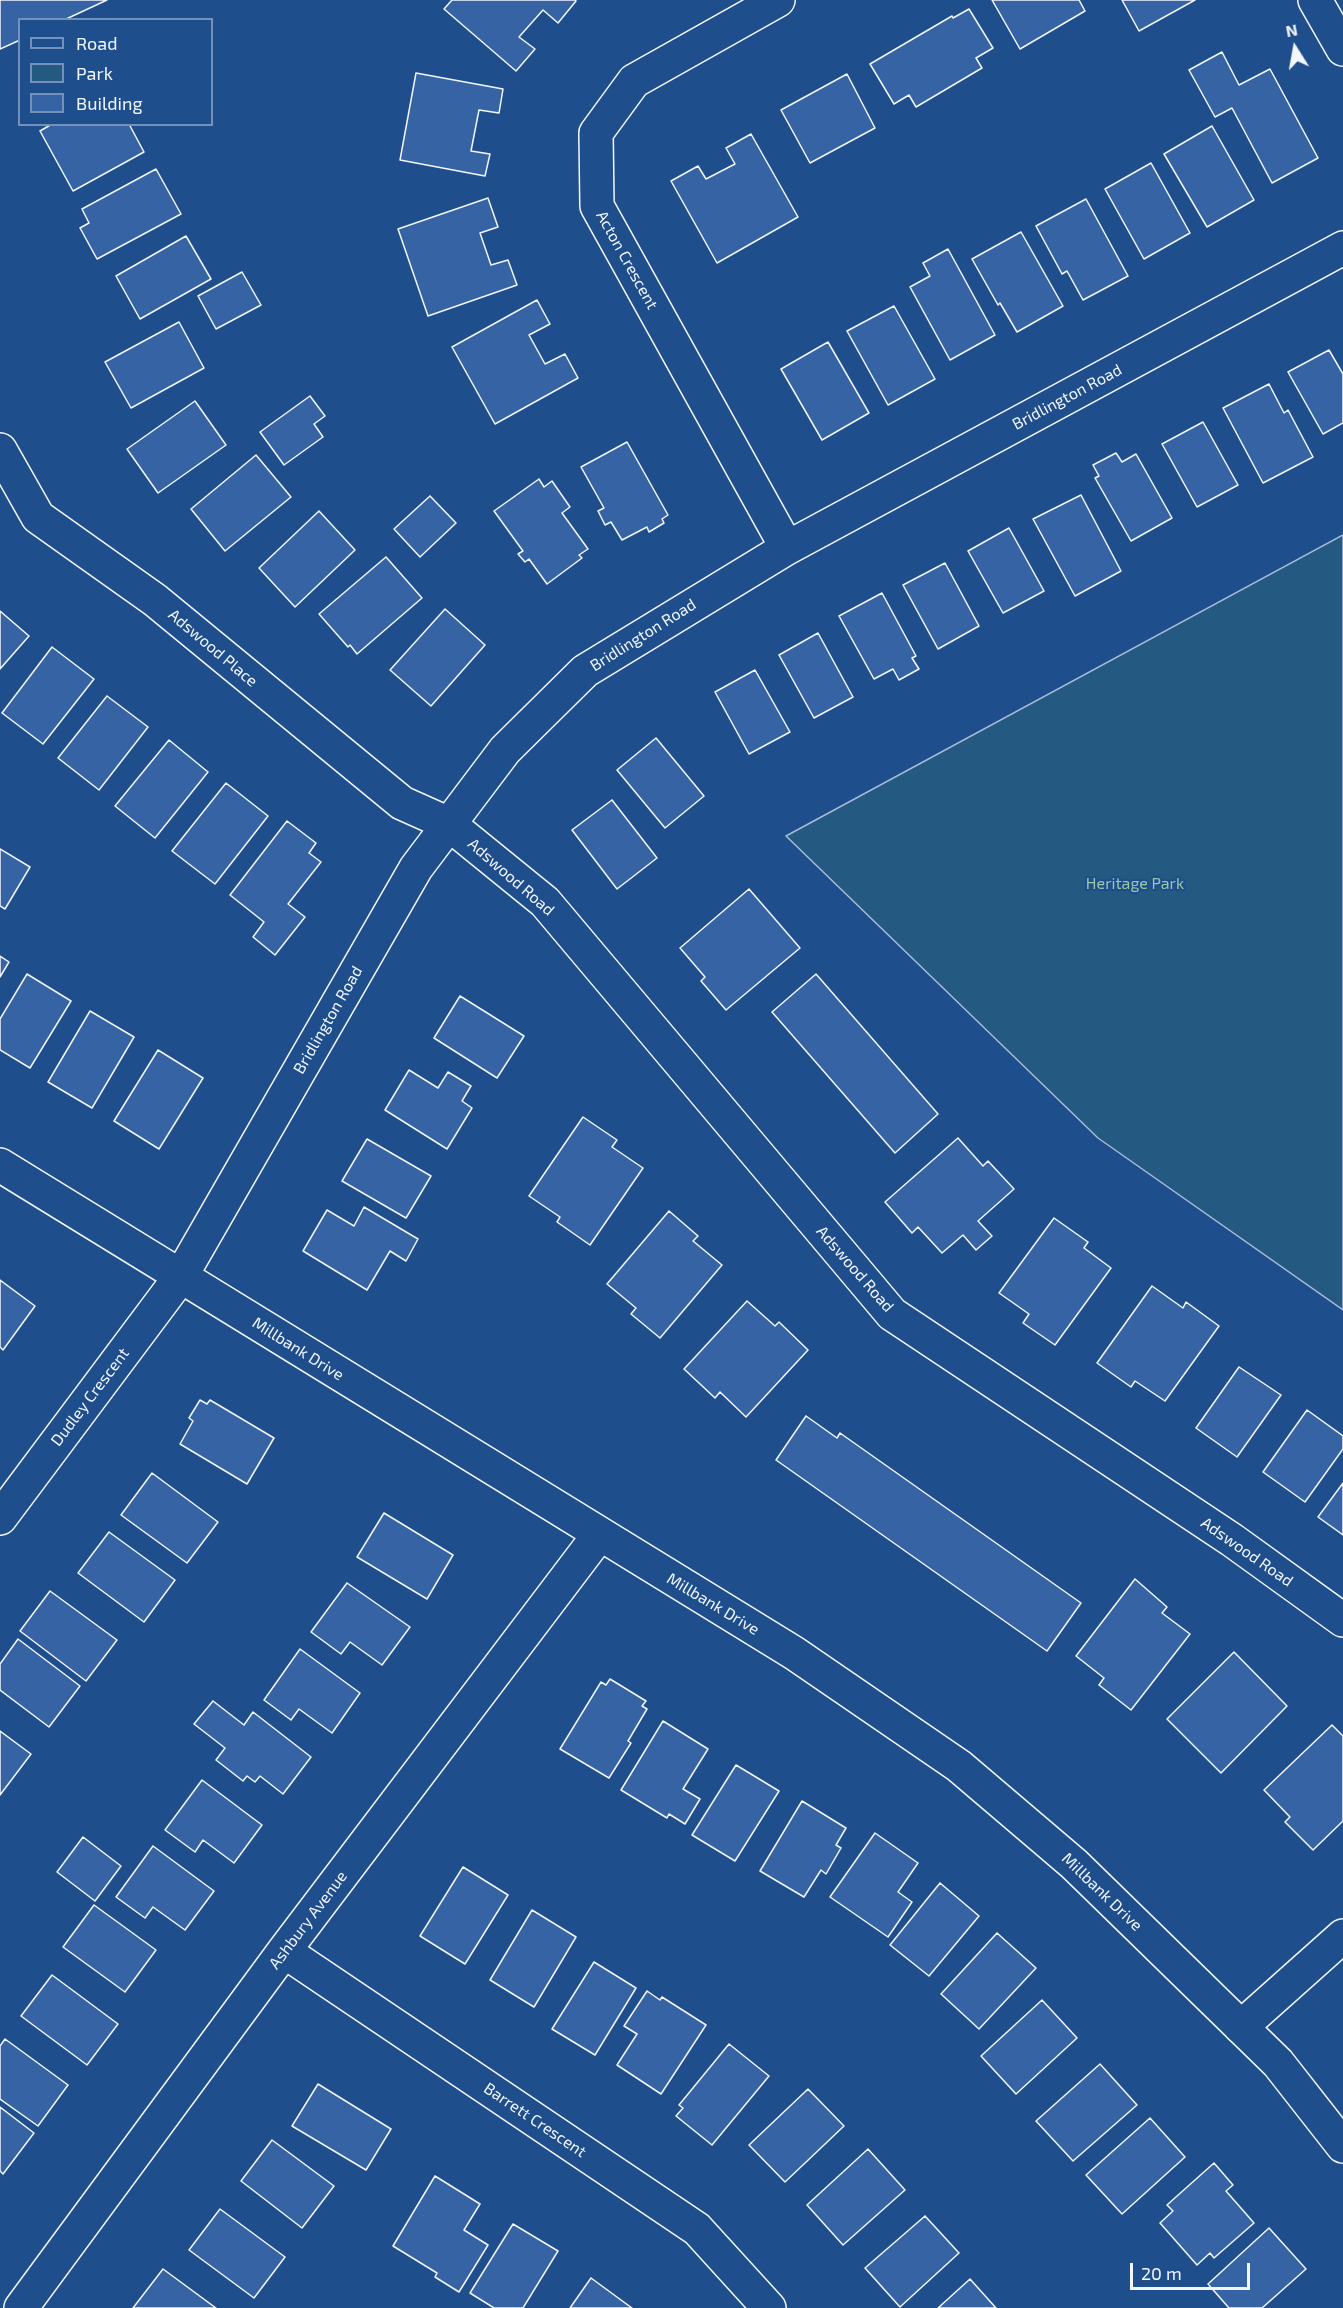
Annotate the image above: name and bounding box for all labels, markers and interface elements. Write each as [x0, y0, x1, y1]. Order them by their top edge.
legend [18, 18, 213, 126]
north arrow [1265, 18, 1325, 78]
text: N [1284, 19, 1299, 40]
text: Road [76, 32, 117, 54]
text: Park [76, 62, 113, 84]
text: Building [76, 92, 143, 114]
street label: Acton Crescent [592, 207, 662, 313]
street label: Bridlington Road [1009, 360, 1125, 434]
street label: Bridlington Road [586, 595, 700, 675]
street label: Adswood Place [164, 605, 262, 691]
street label: Adswood Road [464, 834, 558, 920]
park label: Heritage Park [1086, 874, 1184, 894]
street label: Bridlington Road [289, 963, 367, 1077]
street label: Adswood Road [812, 1222, 898, 1316]
street label: Millbank Drive [249, 1313, 347, 1385]
street label: Dudley Crescent [47, 1344, 133, 1450]
street label: Adswood Road [1197, 1513, 1297, 1591]
street label: Millbank Drive [663, 1569, 763, 1639]
street label: Millbank Drive [1058, 1849, 1146, 1935]
street label: Ashbury Avenue [265, 1867, 351, 1973]
street label: Barrett Crescent [480, 2079, 590, 2161]
scale bar [1133, 2251, 1253, 2289]
text: 20 m [1141, 2262, 1182, 2284]

